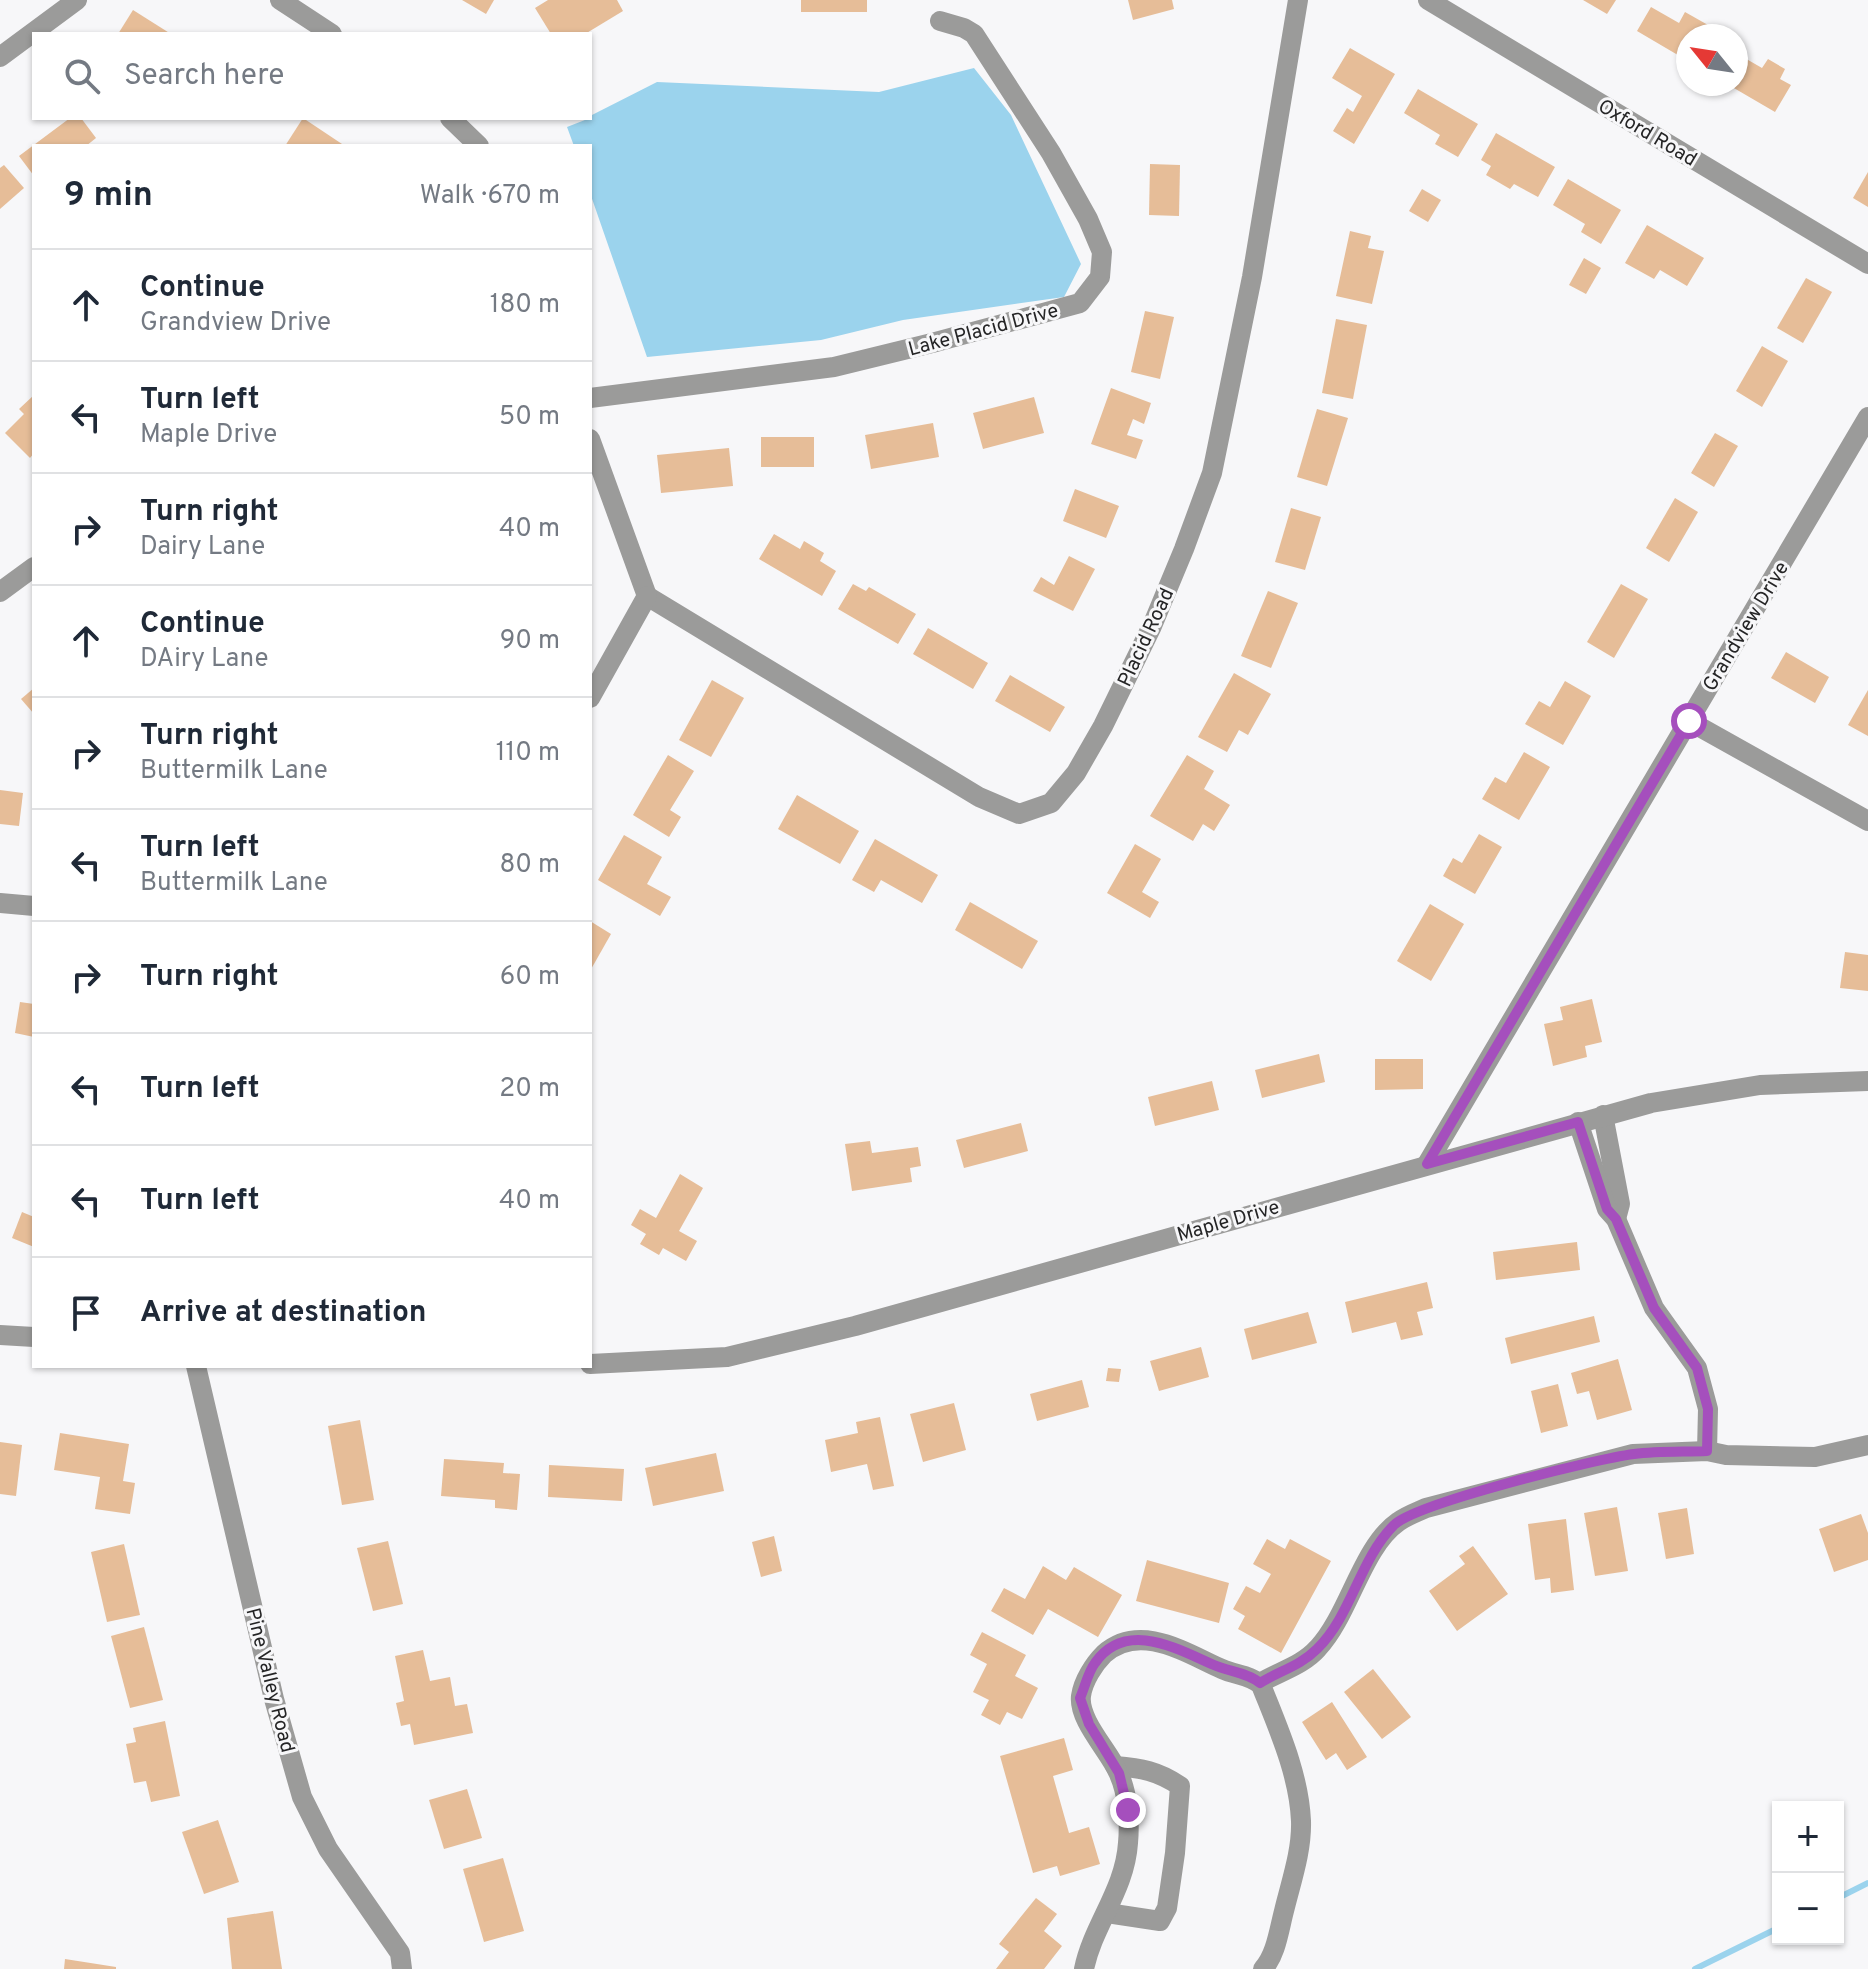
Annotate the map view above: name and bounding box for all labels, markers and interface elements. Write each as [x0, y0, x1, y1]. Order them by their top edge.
north arrow [1676, 24, 1748, 96]
search box [32, 32, 592, 120]
icon: search [60, 54, 104, 98]
text: Search here [124, 58, 284, 95]
street label: Oxford Road [1593, 94, 1701, 173]
text: 9 min [64, 175, 153, 218]
text: Walk · 670 m [420, 180, 560, 213]
text: Continue [140, 270, 265, 307]
icon: ahead [64, 283, 108, 327]
text: 180 m [490, 289, 560, 322]
street label: Lake Placid Drive [906, 298, 1061, 363]
text: Grandview Drive [140, 307, 331, 340]
text: Turn left [140, 382, 260, 419]
icon: left [64, 395, 108, 439]
text: 50 m [499, 401, 560, 434]
text: Maple Drive [140, 419, 277, 452]
text: Turn right [140, 494, 278, 531]
icon: right [64, 507, 108, 551]
text: 40 m [499, 513, 560, 546]
text: Dairy Lane [140, 531, 265, 564]
street label: Grandview Drive [1698, 557, 1796, 697]
street label: Placid Road [1113, 584, 1181, 691]
text: Continue [140, 606, 265, 643]
icon: ahead [64, 619, 108, 663]
text: 90 m [500, 625, 560, 658]
text: DAiry Lane [140, 643, 269, 676]
route start [1671, 703, 1707, 739]
text: Turn right [140, 718, 278, 755]
icon: right [64, 731, 108, 775]
text: 110 m [496, 737, 560, 770]
text: Buttermilk Lane [140, 755, 328, 788]
text: Turn left [140, 830, 260, 867]
icon: left [64, 843, 108, 887]
text: 80 m [500, 849, 560, 882]
text: Buttermilk Lane [140, 867, 328, 900]
icon: right [64, 955, 108, 999]
text: Turn right [140, 959, 278, 996]
text: 60 m [500, 961, 560, 994]
icon: left [64, 1067, 108, 1111]
text: Turn left [140, 1071, 260, 1108]
text: 20 m [499, 1073, 560, 1106]
icon: left [64, 1179, 108, 1223]
text: Turn left [140, 1183, 260, 1220]
text: 40 m [499, 1185, 560, 1218]
street label: Maple Drive [1174, 1195, 1283, 1249]
icon: arrive [64, 1291, 108, 1335]
text: Arrive at destination [140, 1295, 426, 1332]
street label: Pine Valley Road [238, 1605, 300, 1756]
route end [1110, 1792, 1146, 1828]
map controls [1772, 1801, 1844, 1945]
button: + [1772, 1801, 1844, 1873]
button: − [1772, 1873, 1844, 1945]

